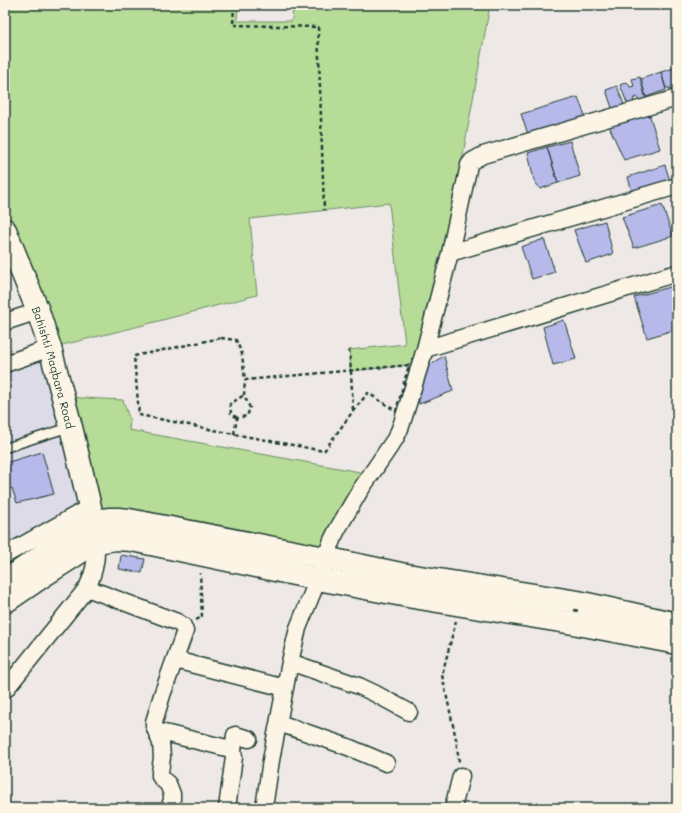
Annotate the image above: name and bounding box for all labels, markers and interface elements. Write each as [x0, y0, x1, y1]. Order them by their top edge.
street label: Bahishti Maqbara Road [29, 304, 79, 430]

